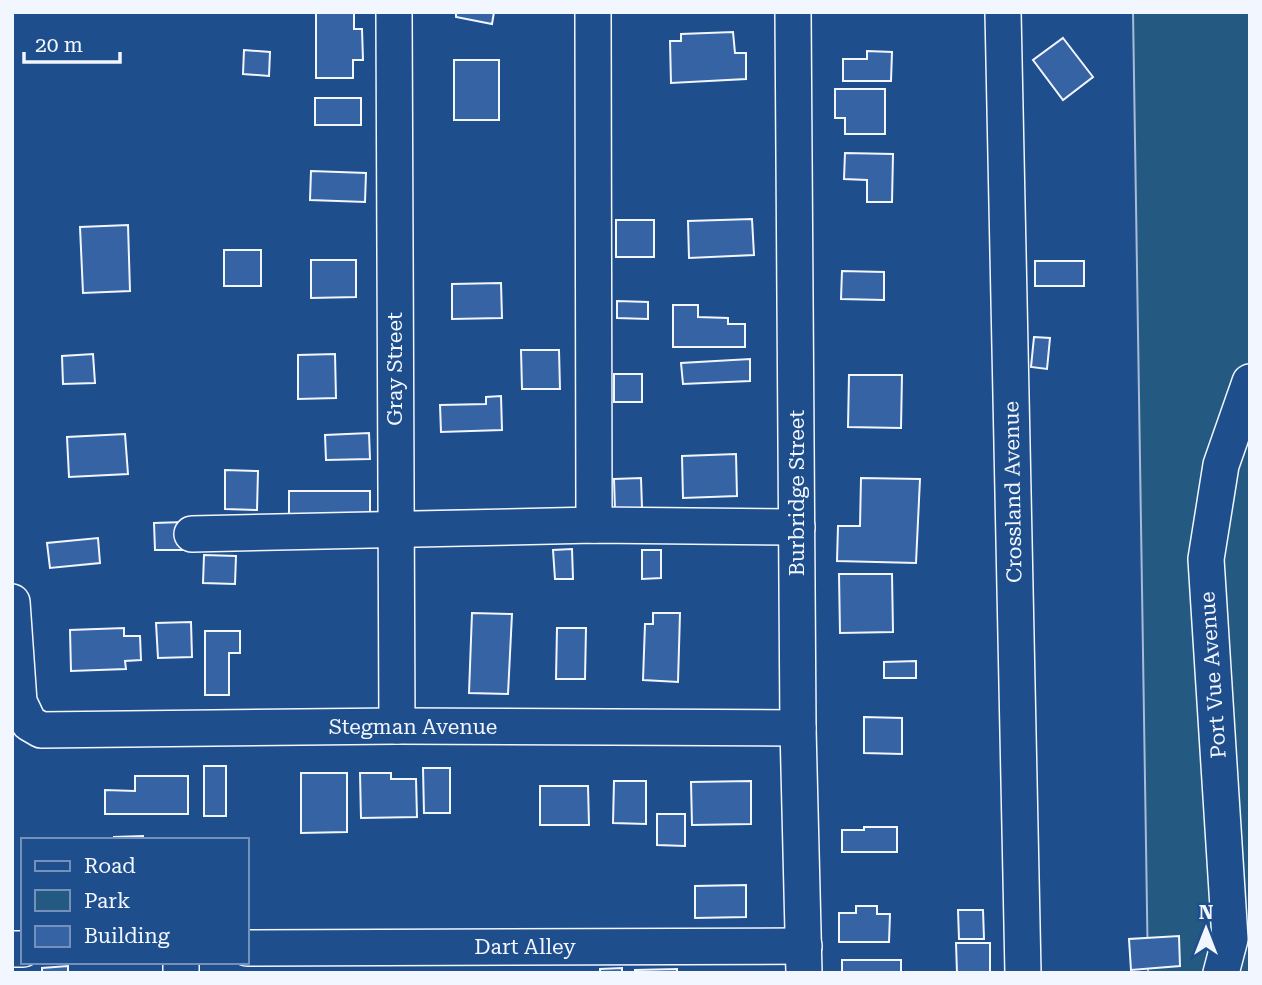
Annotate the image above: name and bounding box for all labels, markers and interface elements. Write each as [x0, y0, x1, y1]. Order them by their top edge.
scale bar [24, 21, 121, 65]
text: 20 m [35, 33, 83, 57]
street label: Gray Street [383, 312, 407, 426]
street label: Crossland Avenue [999, 401, 1027, 583]
street label: Burbridge Street [785, 410, 809, 576]
street label: Port Vue Avenue [1195, 591, 1231, 759]
street label: Stegman Avenue [329, 715, 497, 739]
legend [21, 838, 248, 964]
text: Road [84, 854, 136, 878]
text: Park [84, 889, 130, 913]
north arrow [1171, 894, 1241, 964]
text: N [1199, 901, 1214, 924]
text: Building [84, 924, 170, 948]
street label: Dart Alley [474, 935, 576, 959]

